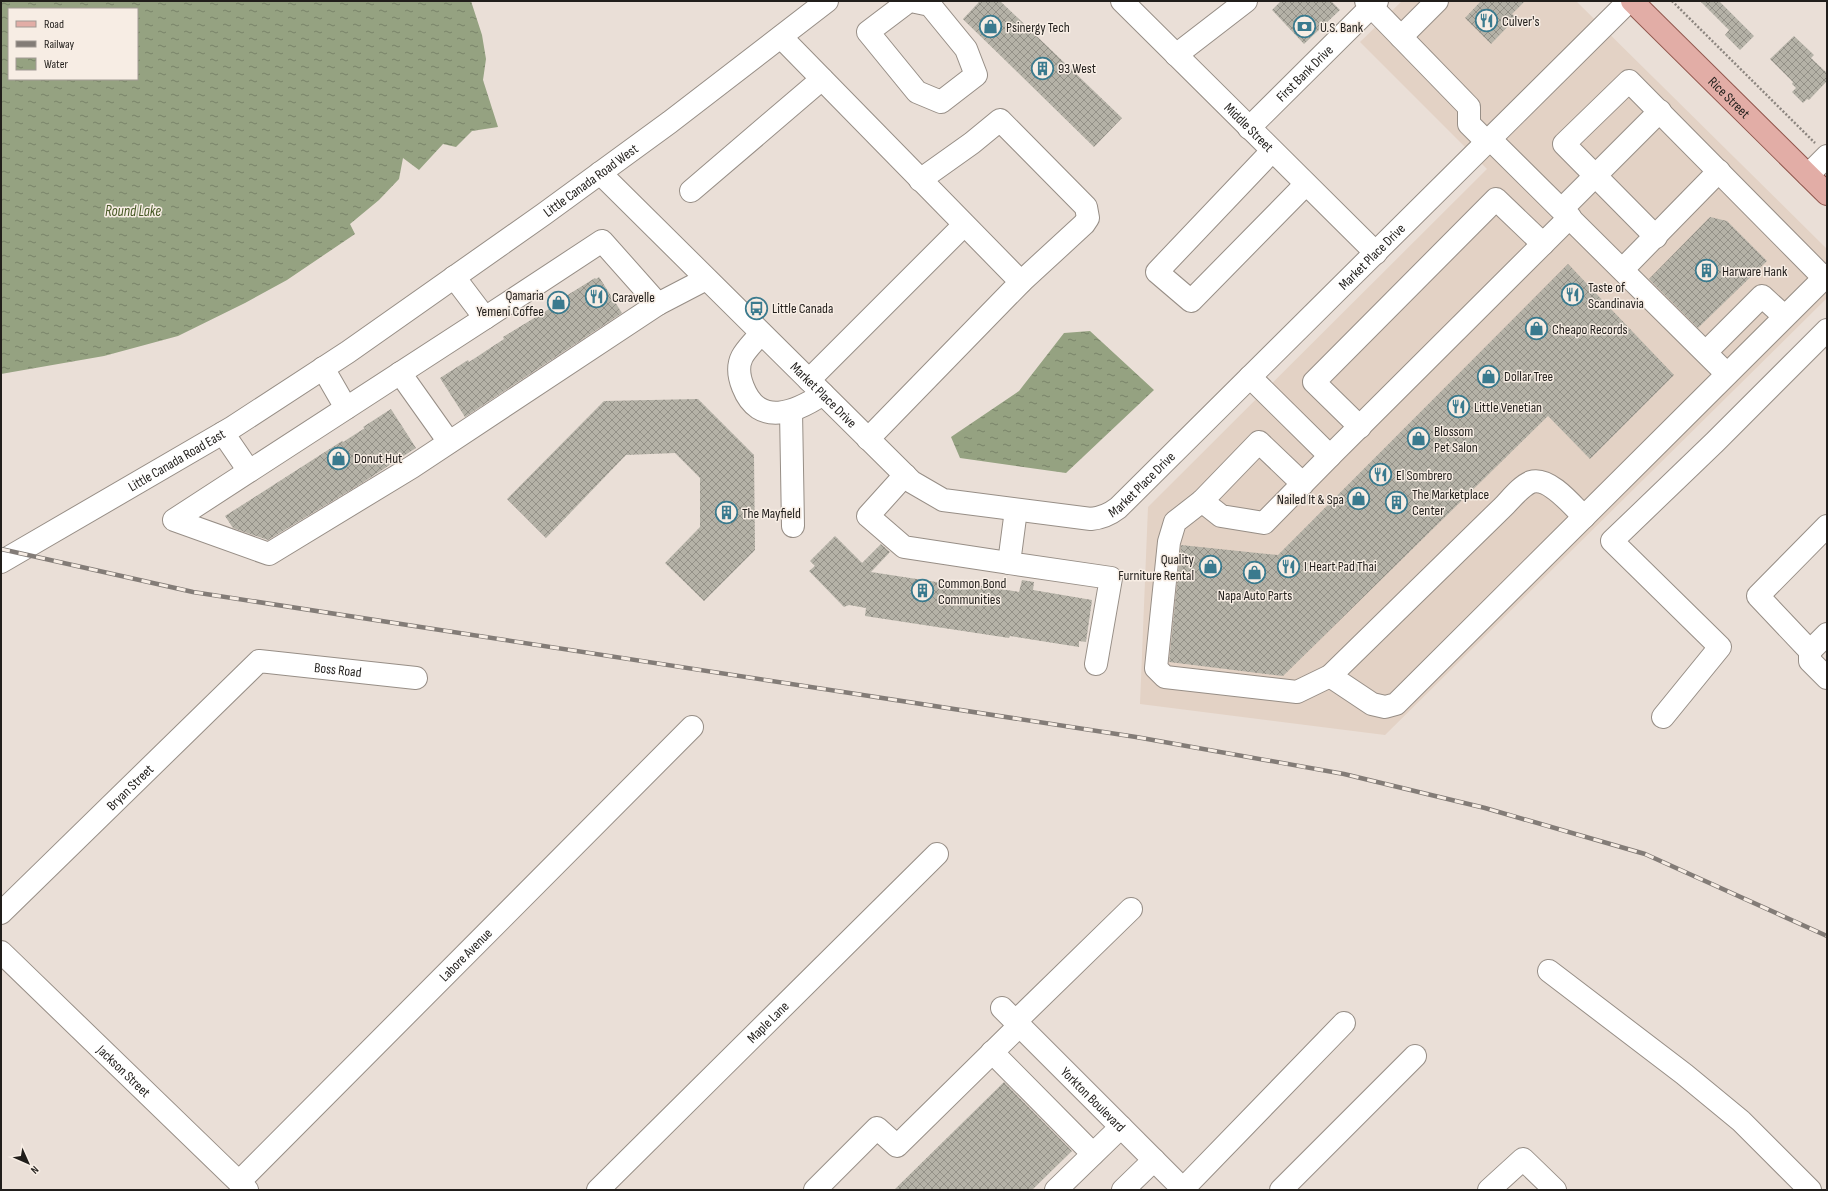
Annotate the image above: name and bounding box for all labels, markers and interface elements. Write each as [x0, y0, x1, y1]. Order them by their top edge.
legend [8, 8, 138, 80]
restaurant icon: Culver's [1474, 8, 1500, 34]
place label: Culver's [1502, 13, 1539, 30]
shop icon: Psinergy Tech [978, 14, 1004, 40]
bank icon: U.S. Bank [1292, 14, 1318, 40]
text: Road [44, 17, 64, 32]
place label: Psinergy Tech [1006, 19, 1070, 36]
place label: U.S. Bank [1320, 19, 1364, 36]
text: Railway [44, 37, 75, 52]
street label: First Bank Drive [1272, 41, 1336, 105]
building icon: 93 West [1029, 55, 1055, 81]
text: Water [44, 57, 68, 72]
place label: 93 West [1058, 60, 1096, 77]
street label: Rice Street [1705, 73, 1754, 122]
street label: Middle Street [1221, 99, 1277, 155]
street label: Little Canada Road West [540, 140, 641, 220]
water label: Round Lake [105, 202, 161, 221]
street label: Market Place Drive [1335, 220, 1408, 293]
building icon: Harware Hank [1694, 258, 1720, 284]
place label: Harware Hank [1722, 263, 1788, 280]
place label: Taste of Scandinavia [1588, 279, 1644, 312]
restaurant icon: Taste of Scandinavia [1559, 282, 1585, 308]
restaurant icon: Caravelle [584, 284, 610, 310]
place label: Qamaria Yemeni Coffee [476, 287, 544, 320]
place label: Caravelle [612, 289, 655, 306]
shop icon: Qamaria Yemeni Coffee [546, 290, 572, 316]
bus stop icon: Little Canada [744, 295, 770, 321]
place label: Little Canada [772, 300, 833, 317]
shop icon: Cheapo Records [1523, 316, 1549, 342]
place label: Cheapo Records [1552, 321, 1628, 338]
street label: Market Place Drive [787, 358, 861, 431]
shop icon: Dollar Tree [1476, 363, 1502, 389]
place label: Dollar Tree [1504, 368, 1553, 385]
restaurant icon: Little Venetian [1446, 394, 1472, 420]
place label: Little Venetian [1474, 399, 1542, 416]
place label: Blossom Pet Salon [1434, 423, 1478, 456]
street label: Little Canada Road East [125, 425, 228, 495]
shop icon: Blossom Pet Salon [1405, 426, 1431, 452]
shop icon: Donut Hut [326, 445, 352, 471]
street label: Market Place Drive [1105, 448, 1178, 521]
place label: Donut Hut [354, 450, 402, 467]
restaurant icon: El Sombrero [1368, 462, 1394, 488]
place label: El Sombrero [1396, 467, 1452, 484]
shop icon: Nailed It & Spa [1346, 486, 1372, 512]
place label: The Marketplace Center [1412, 486, 1489, 519]
building icon: The Marketplace Center [1383, 489, 1409, 515]
place label: Nailed It & Spa [1277, 491, 1344, 508]
building icon: The Mayfield [714, 500, 740, 526]
place label: The Mayfield [742, 505, 801, 522]
place label: Quality Furniture Rental [1118, 551, 1195, 584]
restaurant icon: I Heart Pad Thai [1276, 553, 1302, 579]
shop icon: Quality Furniture Rental [1197, 554, 1223, 580]
place label: I Heart Pad Thai [1304, 558, 1377, 575]
shop icon: Napa Auto Parts [1242, 560, 1268, 586]
place label: Common Bond Communities [938, 575, 1007, 608]
building icon: Common Bond Communities [909, 578, 935, 604]
place label: Napa Auto Parts [1218, 587, 1292, 604]
street label: Boss Road [313, 659, 363, 681]
street label: Bryan Street [103, 761, 157, 814]
street label: Labore Avenue [435, 924, 496, 985]
street label: Maple Lane [743, 997, 792, 1046]
street label: Jackson Street [93, 1041, 154, 1101]
street label: Yorkton Boulevard [1057, 1063, 1129, 1135]
north arrow [8, 1143, 48, 1183]
text: N [28, 1163, 41, 1176]

